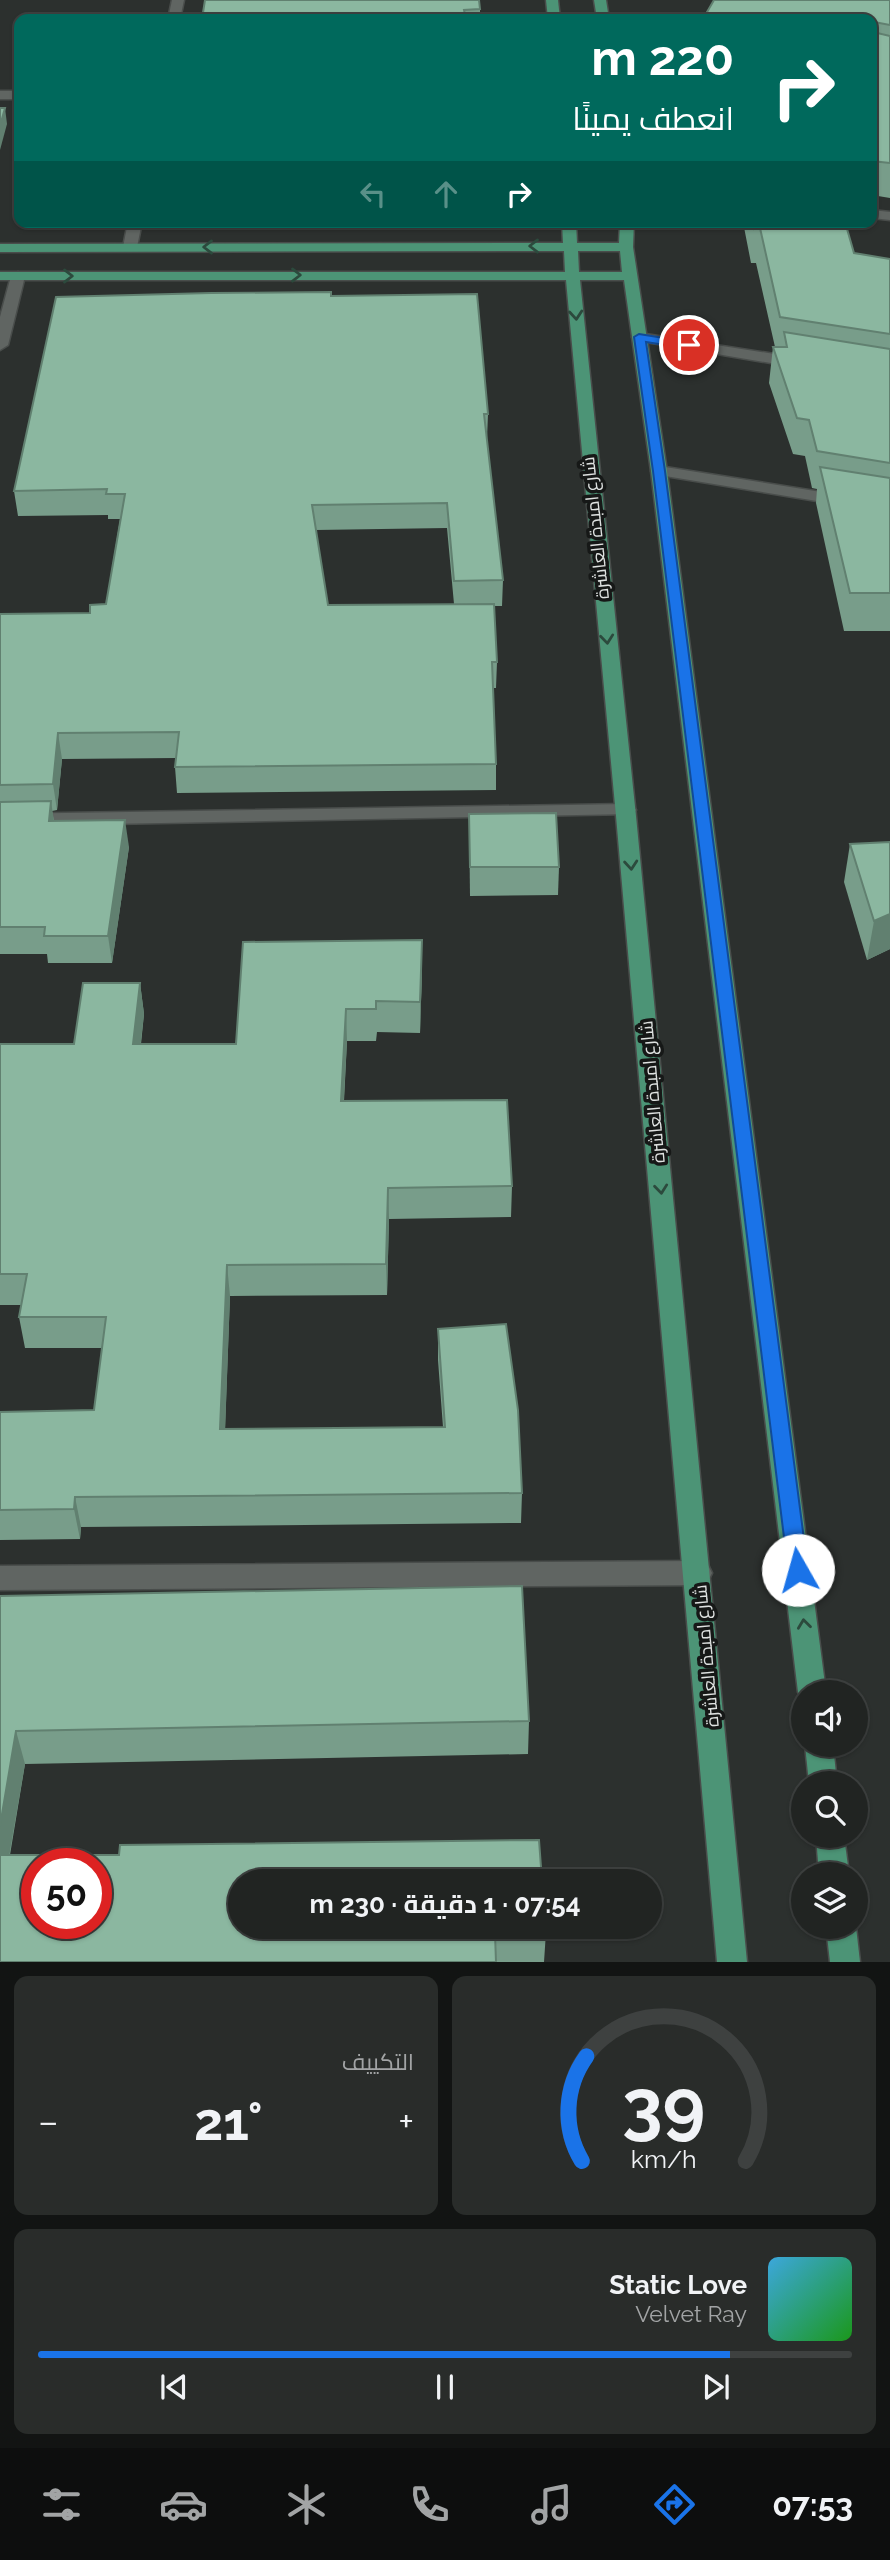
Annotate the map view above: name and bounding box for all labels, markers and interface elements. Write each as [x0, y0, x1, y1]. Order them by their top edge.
text: 220 m [591, 29, 734, 86]
icon: right [758, 42, 849, 133]
text: انعطف يمينًا [572, 100, 734, 137]
icon: left [354, 175, 392, 213]
icon: ahead [427, 175, 465, 213]
icon: right [500, 175, 538, 213]
one-way arrow [528, 238, 538, 254]
one-way arrow [202, 239, 213, 255]
one-way arrow [291, 267, 301, 283]
one-way arrow [63, 268, 74, 284]
one-way arrow [568, 309, 583, 321]
pin [659, 315, 719, 375]
icon: arrive [670, 326, 708, 364]
street label: شارع امبدة العاشرة [577, 456, 615, 600]
one-way arrow [599, 633, 614, 645]
one-way arrow [623, 860, 638, 871]
street label: شارع امبدة العاشرة [635, 1020, 671, 1164]
one-way arrow [653, 1184, 668, 1195]
position arrow [761, 1533, 835, 1607]
street label: شارع امبدة العاشرة [689, 1584, 725, 1728]
one-way arrow [797, 1619, 812, 1630]
map controls [791, 1680, 868, 1939]
button: sound [791, 1680, 868, 1757]
button: search [791, 1771, 868, 1848]
speed limit sign: 50 [21, 1848, 112, 1939]
button: layers [791, 1862, 868, 1939]
text: 07:54 · 1 دقيقة · 230 m [309, 1889, 581, 1919]
text: التكييف [342, 2048, 414, 2075]
text: 39 [622, 2064, 706, 2149]
text: 21° [194, 2091, 263, 2152]
text: − [38, 2099, 58, 2144]
text: + [398, 2099, 414, 2144]
text: km/h [631, 2144, 697, 2174]
text: Static Love [609, 2270, 747, 2300]
text: Velvet Ray [635, 2300, 747, 2327]
icon: previous [155, 2368, 193, 2406]
icon: pause [426, 2368, 464, 2406]
icon: next [697, 2368, 735, 2406]
icon: filters [37, 2480, 86, 2529]
icon: car [159, 2480, 208, 2529]
icon: climate [282, 2480, 331, 2529]
icon: phone [405, 2480, 454, 2529]
icon: music [527, 2480, 576, 2529]
icon: directions [650, 2480, 699, 2529]
text: 07:53 [772, 2486, 853, 2523]

